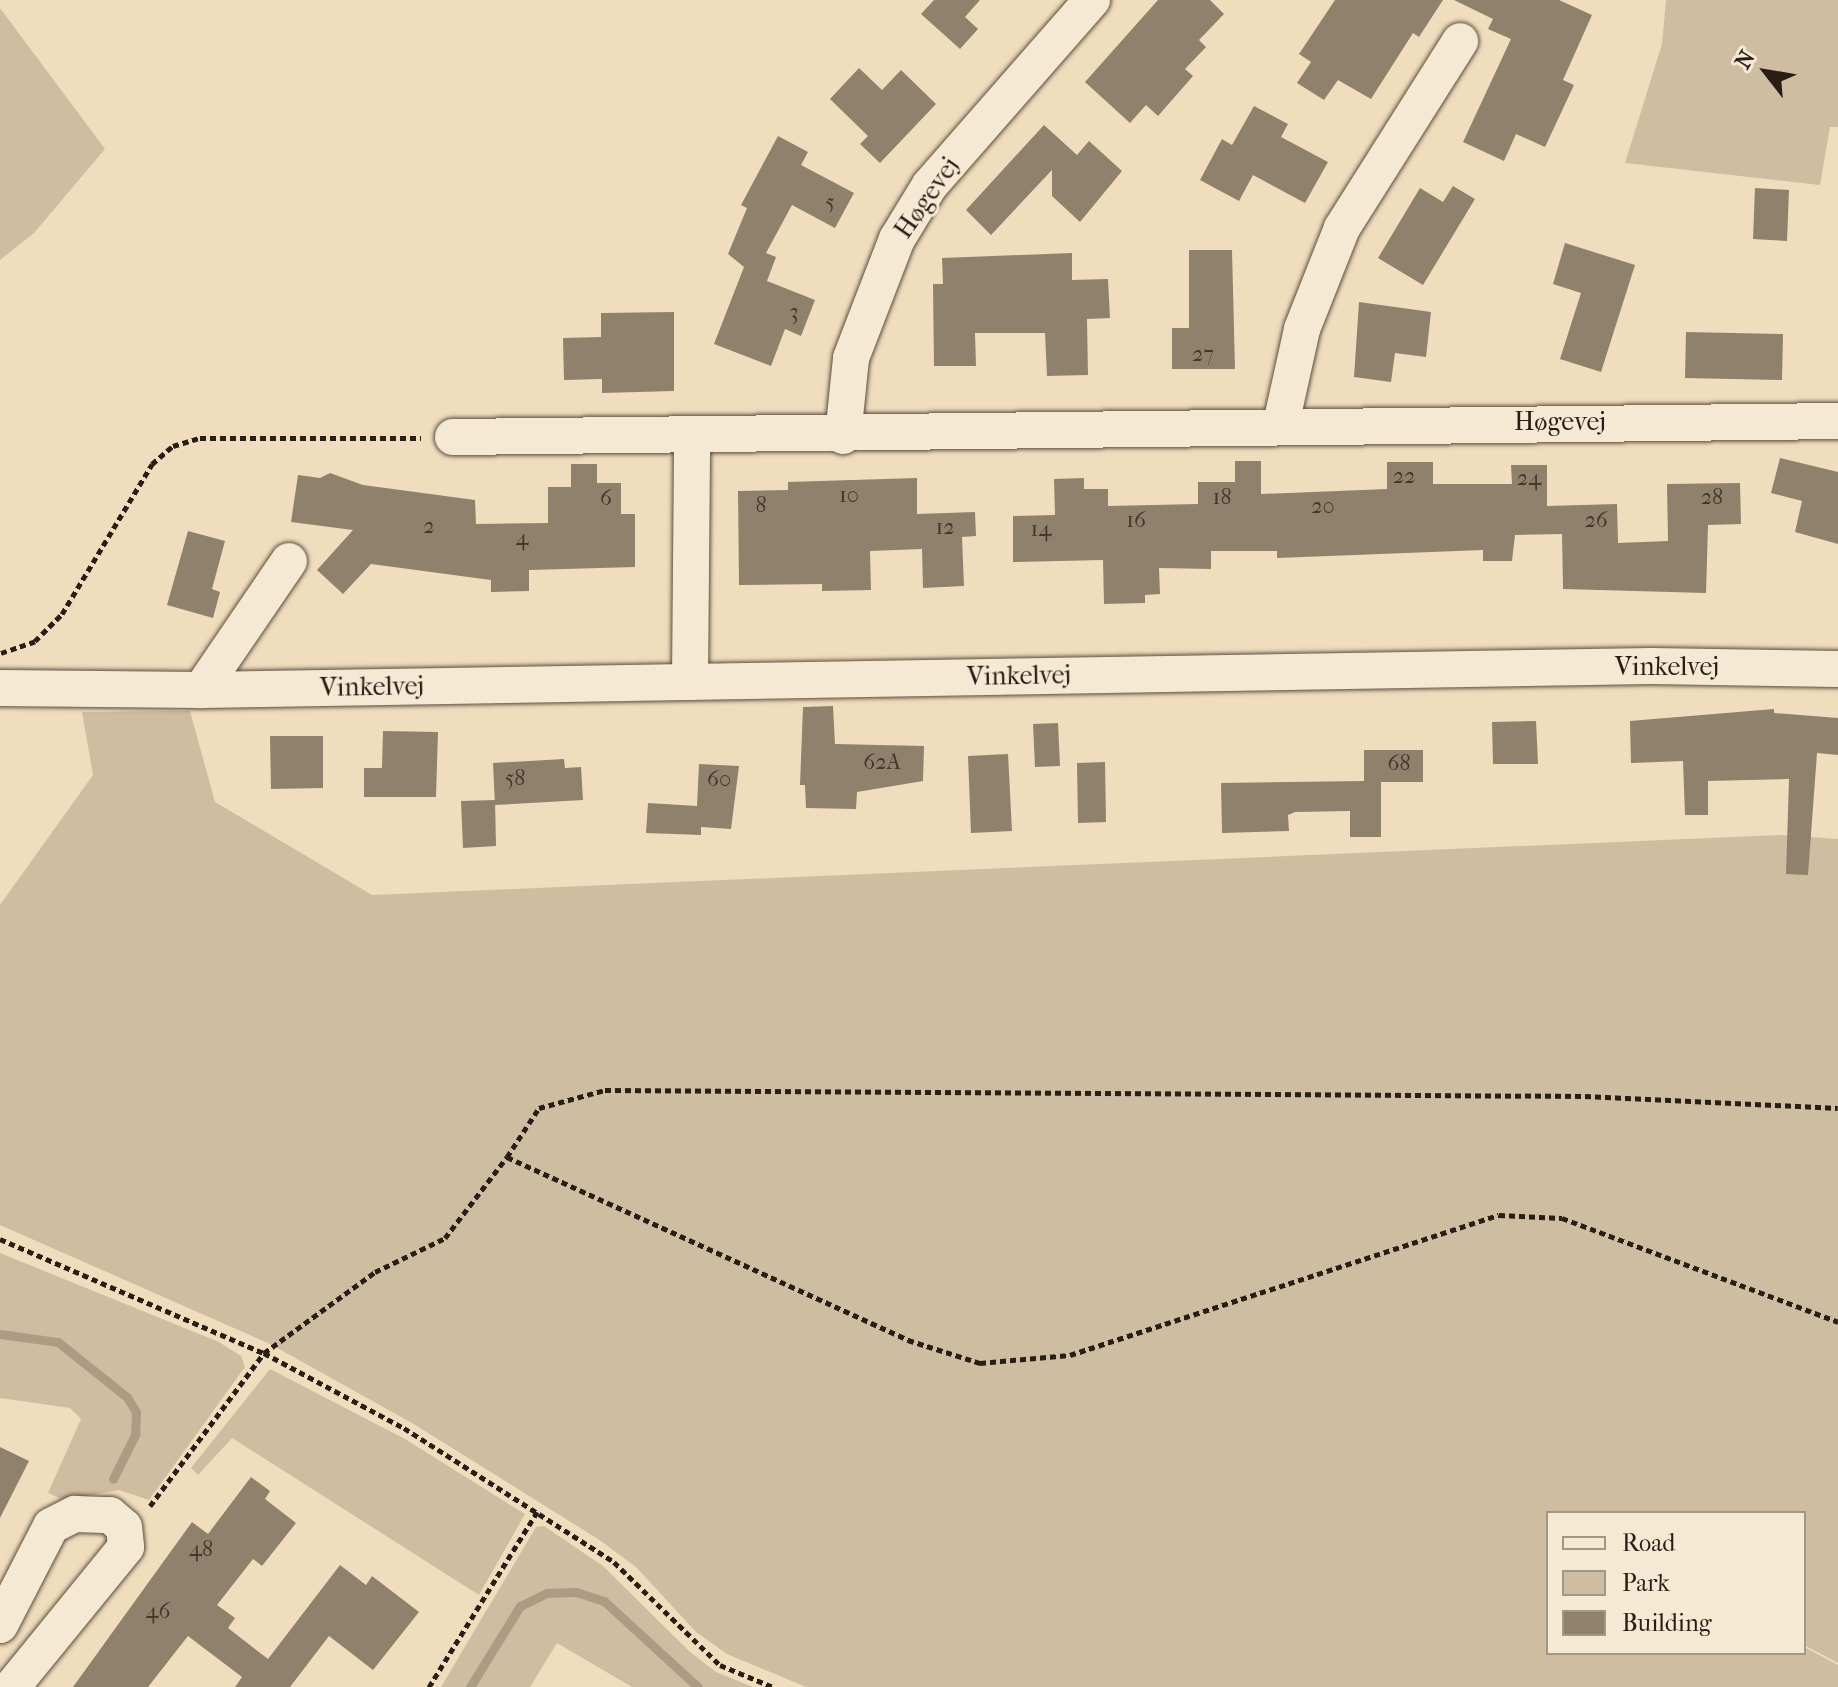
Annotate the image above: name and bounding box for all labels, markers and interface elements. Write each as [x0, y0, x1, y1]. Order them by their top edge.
north arrow [1726, 32, 1806, 112]
text: N [1730, 46, 1761, 73]
street label: Høgevej [888, 151, 966, 245]
house number: 5 [825, 190, 835, 216]
house number: 3 [789, 300, 799, 326]
house number: 27 [1192, 342, 1214, 368]
street label: Høgevej [1514, 406, 1606, 438]
house number: 22 [1393, 464, 1415, 490]
house number: 24 [1517, 466, 1541, 492]
house number: 10 [839, 483, 859, 509]
house number: 18 [1213, 485, 1231, 511]
house number: 28 [1701, 485, 1723, 511]
house number: 6 [600, 486, 612, 512]
house number: 8 [755, 493, 767, 519]
house number: 20 [1311, 494, 1335, 520]
house number: 16 [1126, 508, 1146, 534]
house number: 26 [1584, 508, 1608, 534]
house number: 2 [423, 514, 435, 540]
house number: 12 [935, 515, 955, 541]
house number: 14 [1031, 517, 1051, 543]
house number: 4 [516, 526, 528, 552]
street label: Vinkelvej [1615, 651, 1719, 683]
street label: Vinkelvej [967, 659, 1071, 693]
street label: Vinkelvej [320, 670, 424, 704]
house number: 62A [863, 750, 901, 776]
house number: 68 [1388, 751, 1410, 777]
house number: 58 [505, 766, 525, 792]
house number: 60 [707, 767, 731, 793]
legend [1546, 1511, 1806, 1655]
text: Road [1622, 1529, 1675, 1557]
house number: 48 [189, 1537, 213, 1563]
text: Park [1622, 1569, 1670, 1597]
house number: 46 [146, 1599, 170, 1625]
text: Building [1622, 1609, 1712, 1637]

